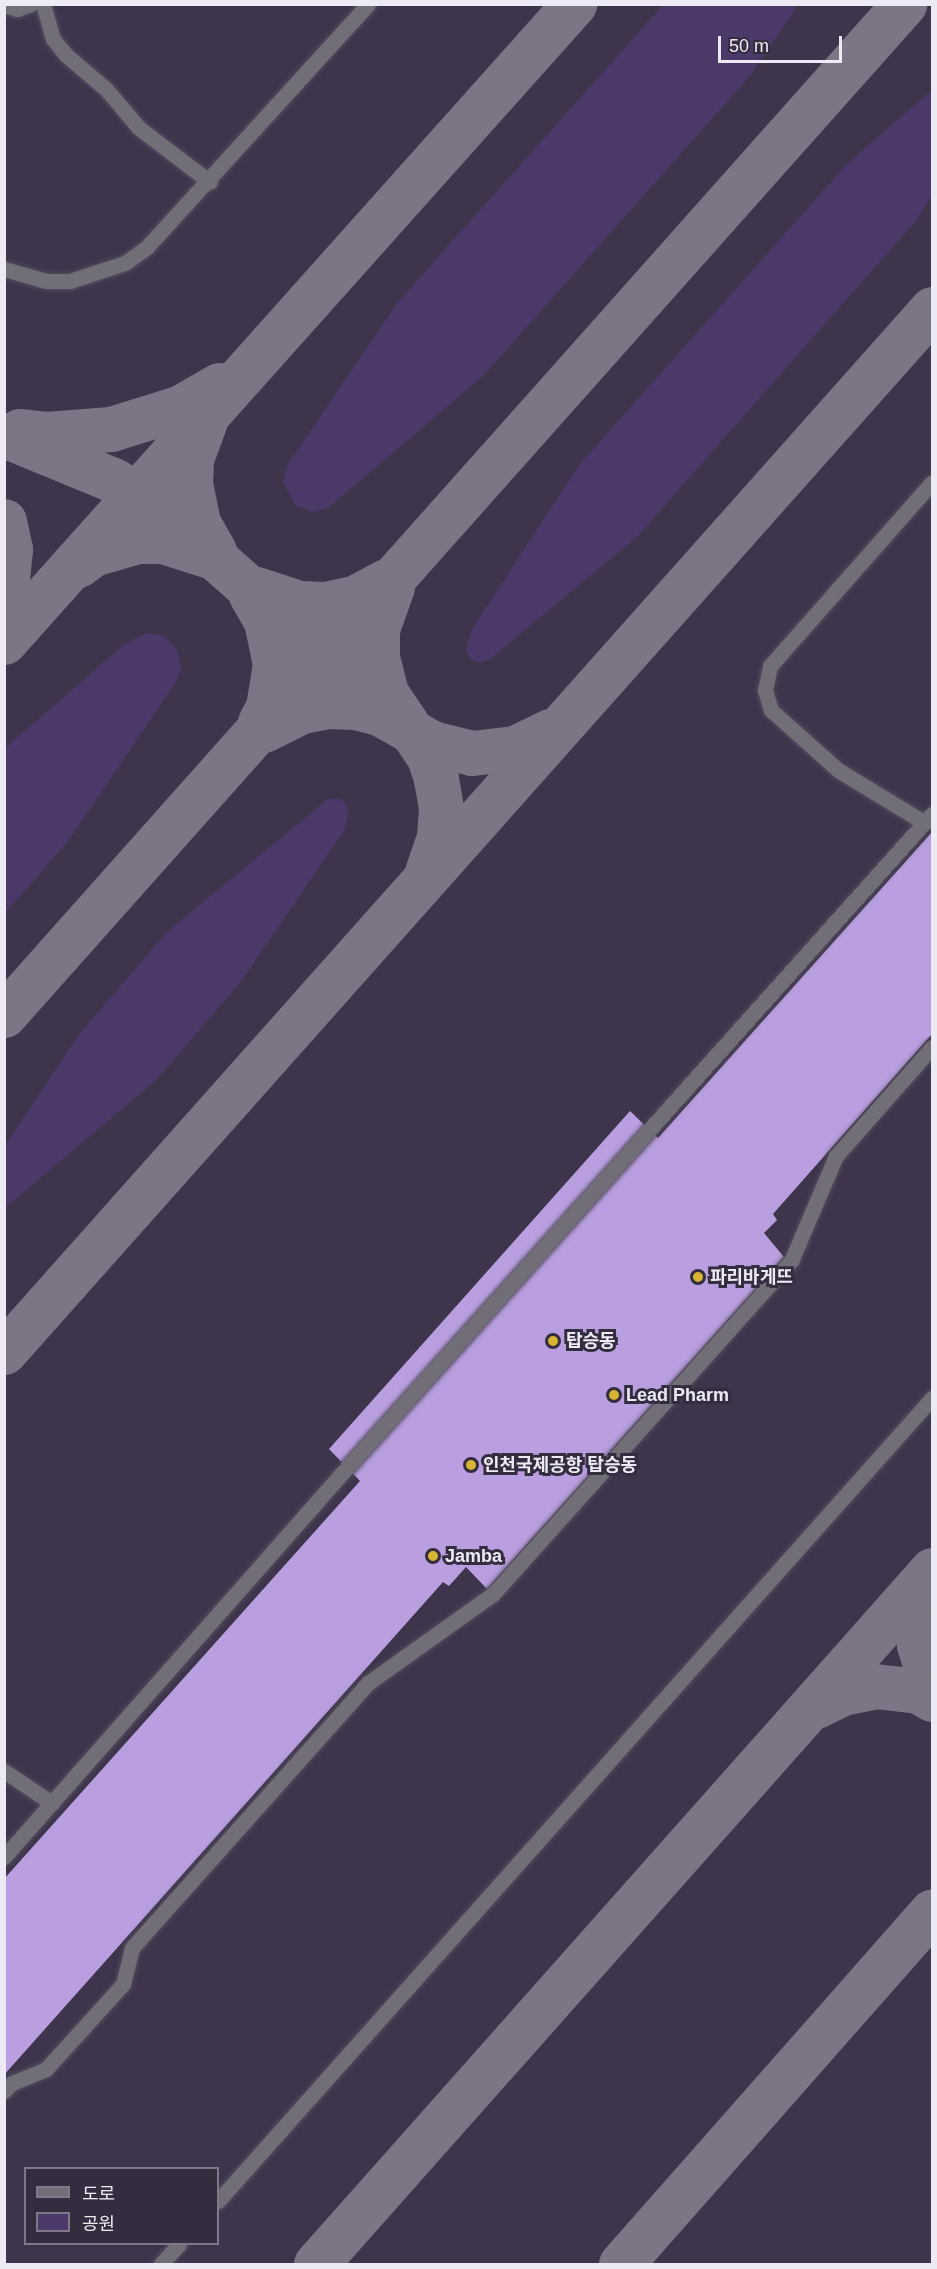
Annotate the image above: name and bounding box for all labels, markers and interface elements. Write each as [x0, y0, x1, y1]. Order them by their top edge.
scale bar [721, 24, 846, 62]
text: 50 m [729, 36, 769, 56]
place label: 파리바게뜨 [710, 1266, 793, 1288]
marker: 파리바게뜨 [691, 1270, 705, 1284]
place label: 탑승동 [566, 1330, 616, 1352]
marker: 탑승동 [544, 1332, 562, 1350]
place label: Lead Pharm [626, 1384, 729, 1406]
marker: Lead Pharm [607, 1388, 621, 1402]
place label: 인천국제공항 탑승동 [483, 1454, 637, 1476]
marker: 인천국제공항 탑승동 [464, 1458, 478, 1472]
place label: Jamba [445, 1545, 502, 1567]
marker: Jamba [426, 1549, 440, 1563]
legend [24, 2167, 219, 2245]
text: 도로 [82, 2184, 115, 2204]
text: 공원 [82, 2214, 115, 2234]

